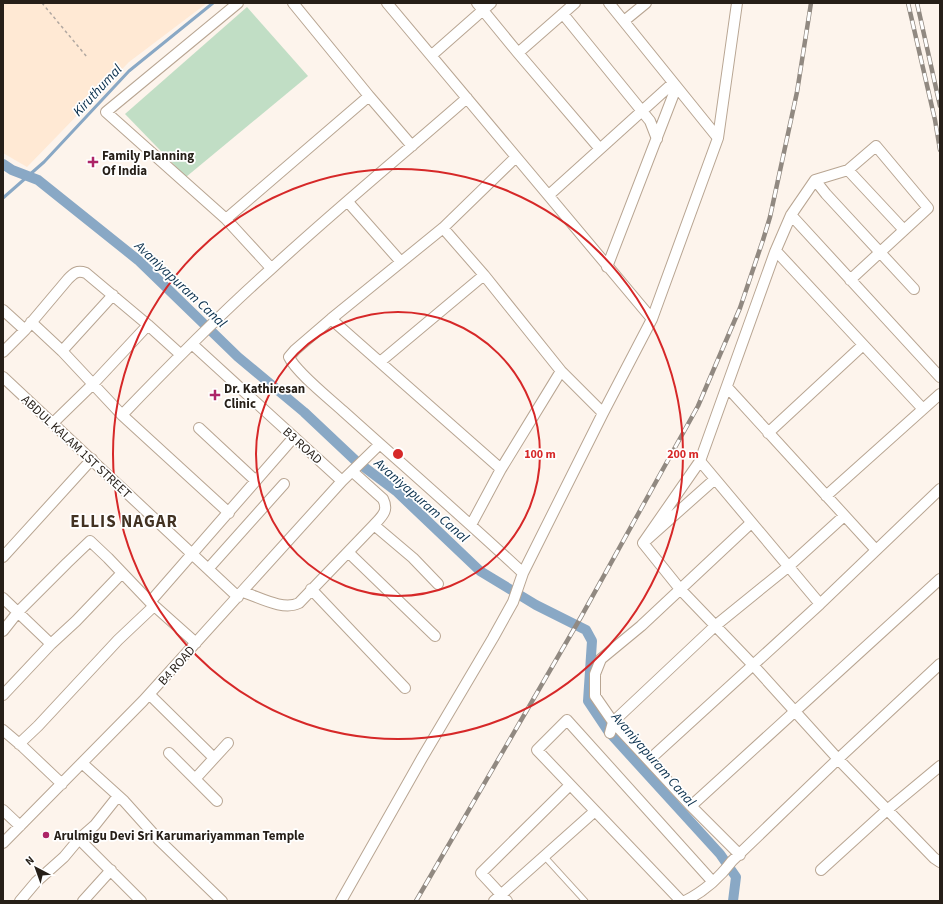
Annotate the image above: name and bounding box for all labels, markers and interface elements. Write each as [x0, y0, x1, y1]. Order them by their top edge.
water label: Kiruthumal [68, 60, 127, 121]
place label: Family Planning Of India [102, 147, 194, 180]
marker: Family Planning Of India [87, 156, 99, 168]
water label: Avaniyapuram Canal [129, 236, 231, 333]
place label: Dr. Kathiresan Clinic [224, 380, 305, 413]
marker: Dr. Kathiresan Clinic [209, 389, 221, 401]
street label: ABDUL KALAM 1ST STREET [17, 391, 135, 503]
street label: B3 ROAD [279, 423, 326, 468]
text: 100 m [524, 446, 556, 463]
text: 200 m [667, 446, 699, 463]
centre of rings [391, 447, 405, 461]
water label: Avaniyapuram Canal [369, 453, 473, 548]
district label: ELLIS NAGAR [70, 510, 178, 534]
street label: B4 ROAD [154, 642, 199, 689]
water label: Avaniyapuram Canal [606, 707, 700, 812]
place label: Arulmigu Devi Sri Karumariyamman Temple [53, 827, 305, 845]
marker: Arulmigu Devi Sri Karumariyamman Temple [41, 830, 51, 840]
north arrow [16, 848, 56, 888]
text: N [22, 853, 37, 869]

